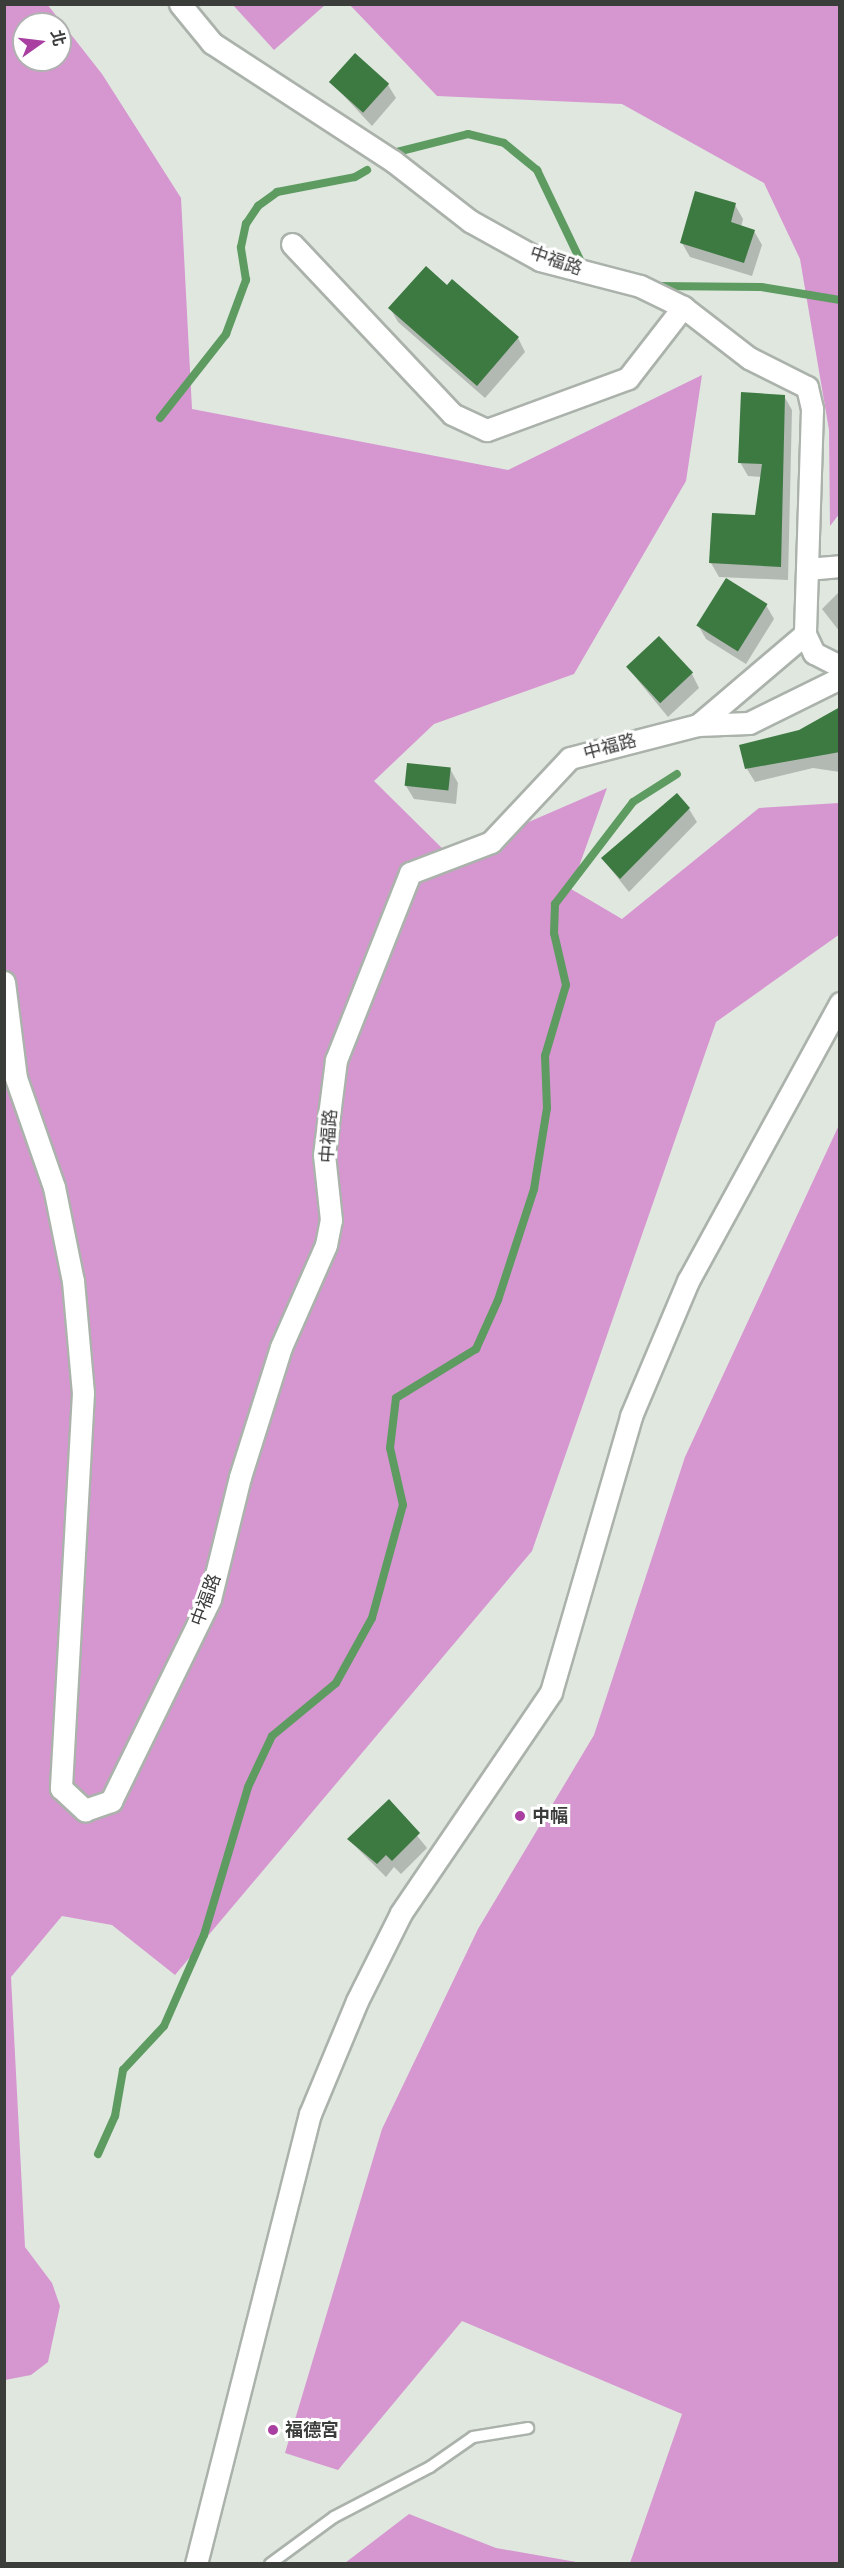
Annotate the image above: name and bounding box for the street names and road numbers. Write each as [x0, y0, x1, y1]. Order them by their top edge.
street label: 中福路 [527, 242, 585, 280]
street label: 中福路 [581, 730, 639, 764]
street label: 中福路 [316, 1108, 342, 1164]
street label: 中福路 [187, 1571, 225, 1629]

